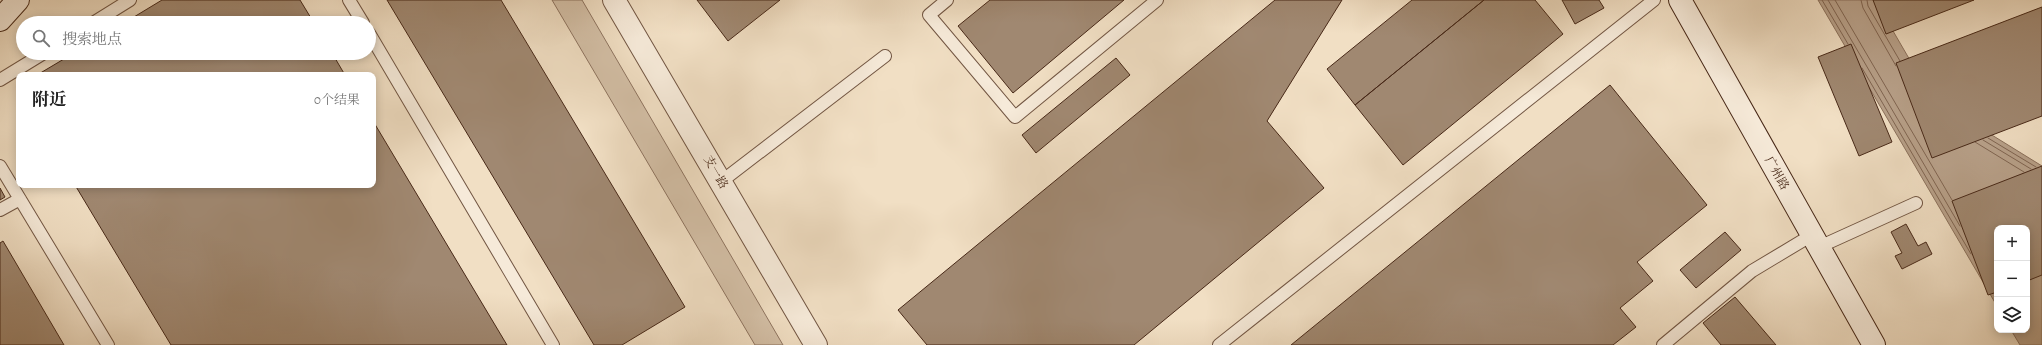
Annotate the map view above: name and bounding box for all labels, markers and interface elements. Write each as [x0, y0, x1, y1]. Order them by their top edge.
search box [16, 16, 376, 60]
icon: search [30, 27, 52, 49]
text: 搜索地点 [62, 29, 122, 49]
text: 附近 [32, 88, 66, 111]
text: 0个结果 [314, 91, 360, 108]
street label: 支一路 [700, 152, 732, 192]
street label: 广州路 [1761, 153, 1793, 193]
map controls [1994, 225, 2030, 333]
button: + [1994, 225, 2030, 261]
button: − [1994, 261, 2030, 297]
button: layers [1994, 297, 2030, 333]

